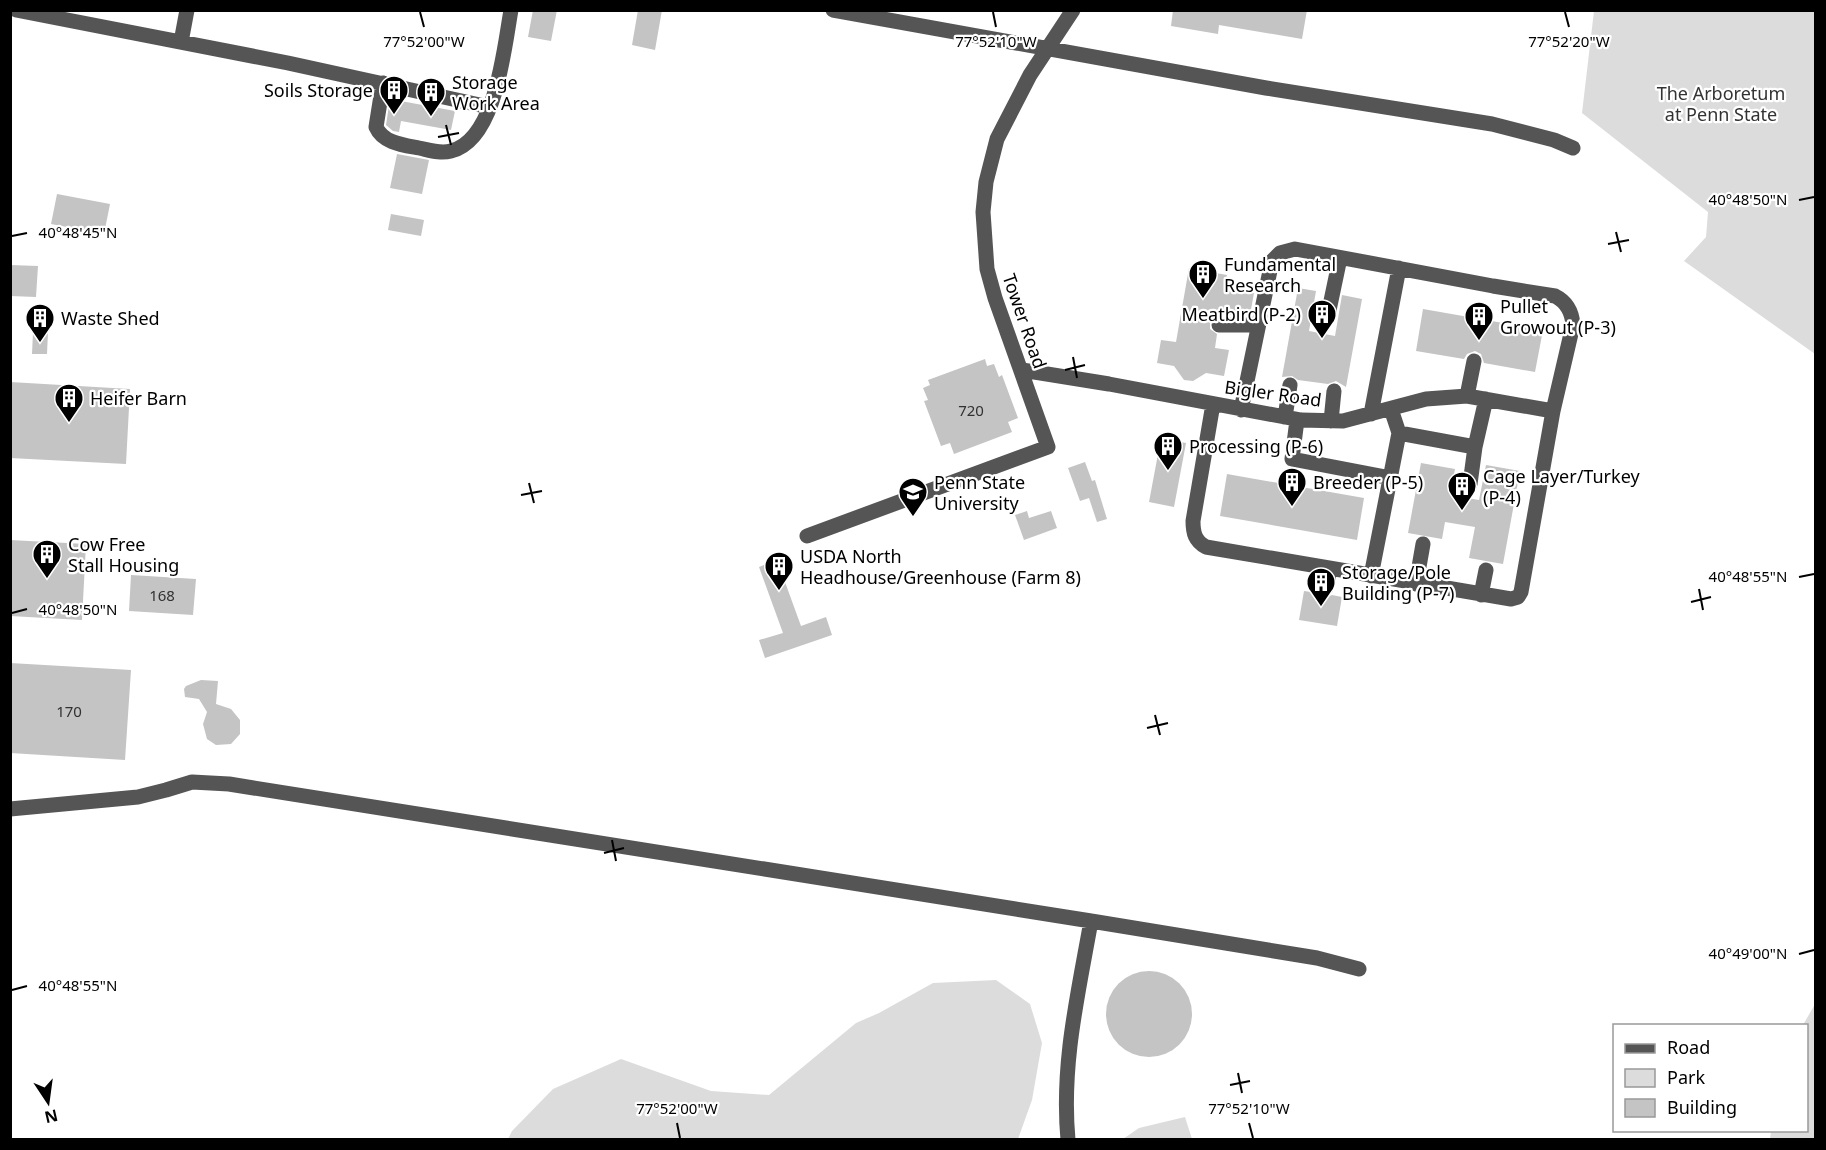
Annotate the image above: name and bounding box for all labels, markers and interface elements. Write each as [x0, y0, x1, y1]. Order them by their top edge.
text: 77°52'00"W [383, 31, 465, 51]
text: 77°52'10"W [955, 31, 1037, 51]
text: 77°52'20"W [1528, 31, 1610, 51]
place label: Storage Work Area [452, 70, 540, 115]
building icon: Soils Storage [378, 74, 410, 116]
building icon: Storage Work Area [415, 76, 447, 118]
place label: Soils Storage [264, 78, 373, 102]
park label: The Arboretum at Penn State [1657, 81, 1785, 126]
text: 40°48'50"N [1709, 189, 1787, 209]
text: 40°48'45"N [39, 222, 117, 242]
place label: Fundamental Research [1224, 252, 1336, 297]
building icon: Fundamental Research [1187, 258, 1219, 300]
street label: Tower Road [998, 270, 1052, 372]
place label: Pullet Growout (P-3) [1500, 294, 1616, 339]
building icon: Meatbird (P-2) [1306, 298, 1338, 340]
building icon: Pullet Growout (P-3) [1463, 300, 1495, 342]
building icon: Waste Shed [24, 302, 56, 344]
place label: Meatbird (P-2) [1182, 302, 1301, 326]
place label: Waste Shed [61, 306, 160, 330]
street label: Bigler Road [1223, 374, 1323, 412]
building icon: Heifer Barn [53, 382, 85, 424]
place label: Heifer Barn [90, 386, 187, 410]
house number: 720 [958, 400, 984, 420]
building icon: Processing (P-6) [1152, 430, 1184, 472]
place label: Processing (P-6) [1189, 434, 1323, 458]
place label: Cage Layer/Turkey (P-4) [1483, 464, 1640, 509]
building icon: Breeder (P-5) [1276, 466, 1308, 508]
place label: Penn State University [934, 470, 1025, 515]
place label: Breeder (P-5) [1313, 470, 1423, 494]
building icon: Cage Layer/Turkey (P-4) [1446, 470, 1478, 512]
school or university icon: Penn State University [897, 476, 929, 518]
place label: Cow Free Stall Housing [68, 532, 179, 577]
building icon: Cow Free Stall Housing [31, 538, 63, 580]
place label: USDA North Headhouse/Greenhouse (Farm 8) [800, 544, 1081, 589]
building icon: USDA North Headhouse/Greenhouse (Farm 8) [763, 550, 795, 592]
place label: Storage/Pole Building (P-7) [1342, 560, 1454, 605]
building icon: Storage/Pole Building (P-7) [1305, 566, 1337, 608]
text: 40°48'55"N [1709, 566, 1787, 586]
house number: 168 [149, 585, 175, 605]
text: 40°48'50"N [39, 599, 117, 619]
house number: 170 [56, 701, 82, 721]
text: 40°49'00"N [1709, 943, 1787, 963]
text: 40°48'55"N [39, 975, 117, 995]
legend [1613, 1024, 1808, 1132]
text: Road [1667, 1035, 1710, 1059]
text: Park [1667, 1065, 1705, 1089]
north arrow [18, 1072, 78, 1132]
text: Building [1667, 1095, 1737, 1119]
text: 77°52'00"W [636, 1098, 718, 1118]
text: 77°52'10"W [1208, 1098, 1290, 1118]
text: N [43, 1104, 60, 1129]

